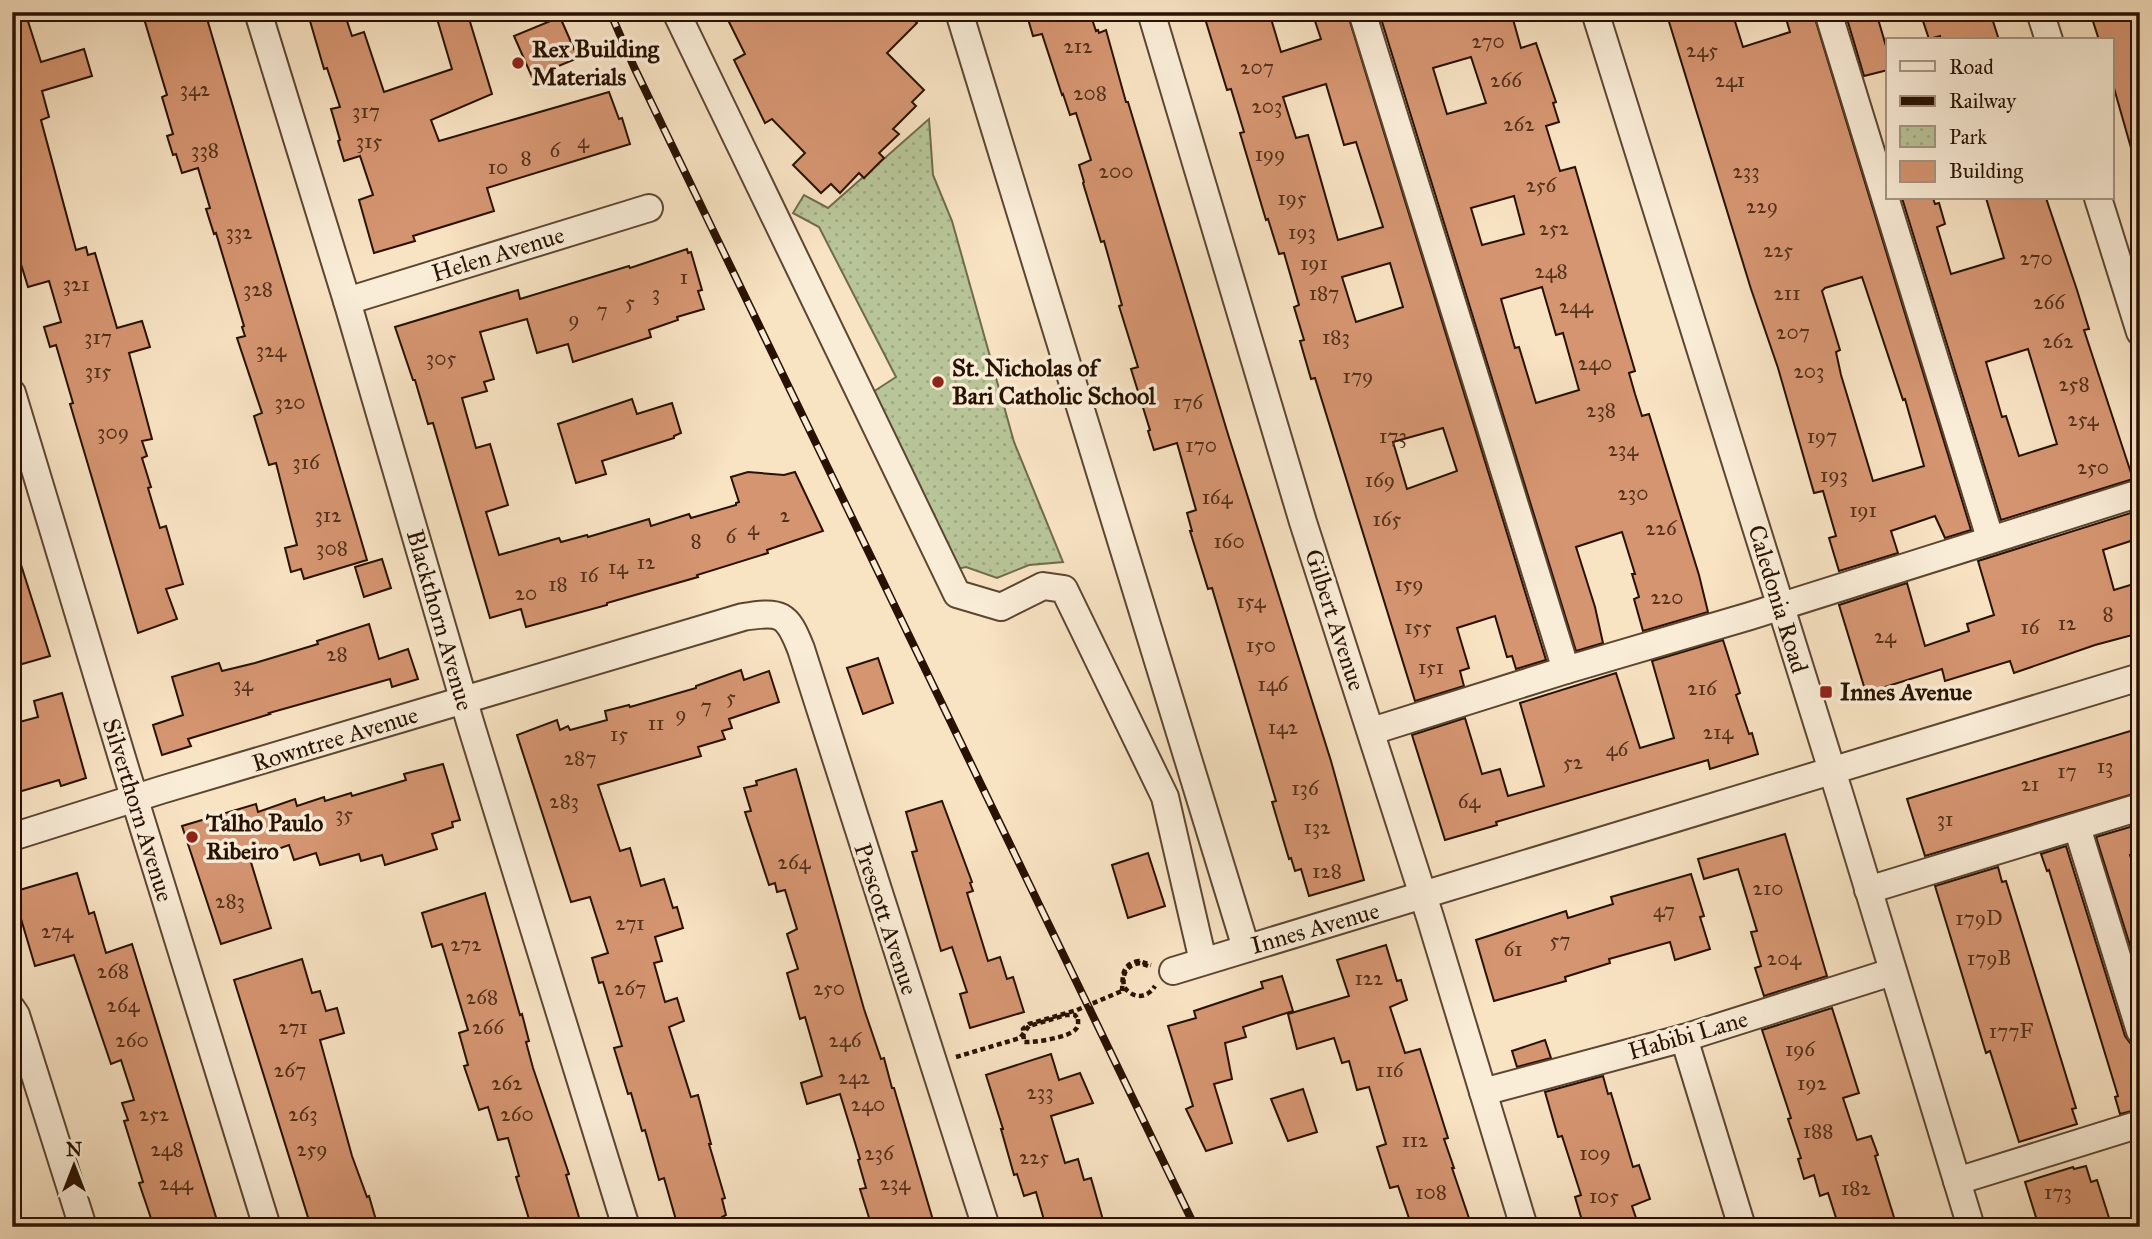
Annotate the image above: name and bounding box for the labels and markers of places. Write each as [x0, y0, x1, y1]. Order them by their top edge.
place label: Rex Building Materials [532, 34, 660, 92]
marker: Rex Building Materials [510, 55, 526, 71]
place label: St. Nicholas of Bari Catholic School [952, 353, 1156, 411]
marker: St. Nicholas of Bari Catholic School [930, 374, 946, 390]
place label: Innes Avenue [1840, 677, 1972, 707]
marker: Innes Avenue [1818, 684, 1834, 700]
place label: Talho Paulo Ribeiro [205, 808, 323, 866]
marker: Talho Paulo Ribeiro [184, 829, 200, 845]

